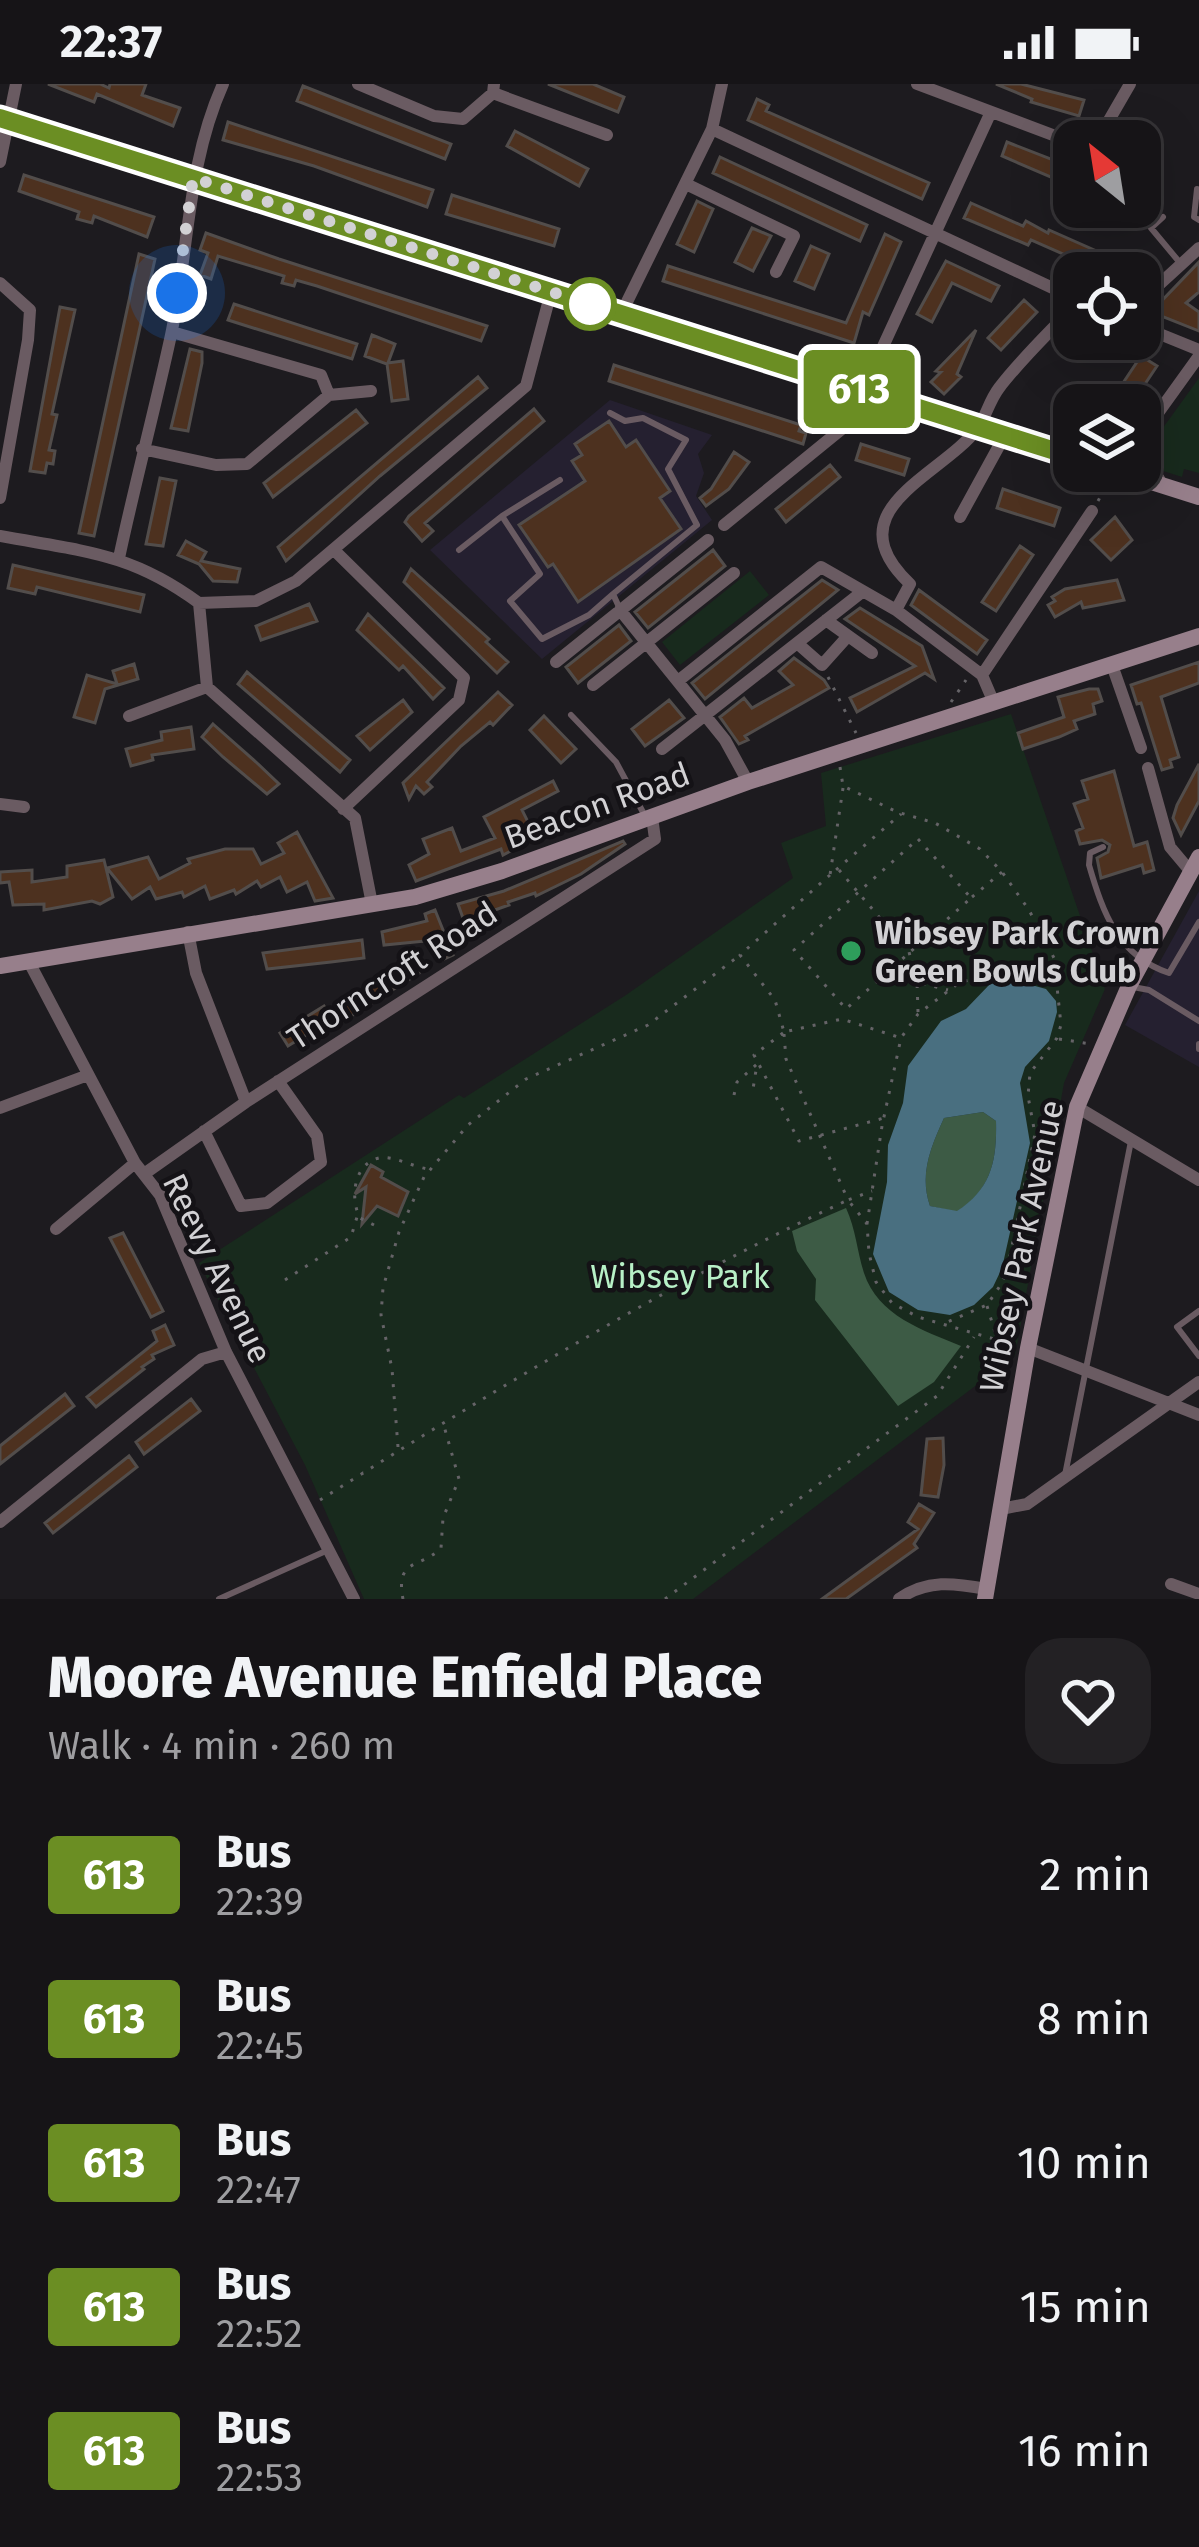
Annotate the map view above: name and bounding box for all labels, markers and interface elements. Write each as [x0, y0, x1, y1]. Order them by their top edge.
text: 22:37 [60, 15, 162, 69]
north arrow [1053, 120, 1161, 228]
map controls [1053, 120, 1161, 492]
button: locate [1053, 252, 1161, 360]
your location [147, 263, 207, 323]
unlabelled marker [565, 279, 615, 329]
line badge: 613 [790, 350, 928, 428]
text: 613 [828, 364, 890, 414]
button: layers [1053, 384, 1161, 492]
street label: Beacon Road [499, 754, 695, 858]
street label: Thorncroft Road [280, 893, 505, 1059]
place label: Wibsey Park Crown Green Bowls Club [875, 913, 1160, 991]
marker: Wibsey Park Crown Green Bowls Club [838, 938, 864, 964]
street label: Wibsey Park Avenue [971, 1096, 1072, 1396]
street label: Reevy Avenue [154, 1167, 280, 1370]
park label: Wibsey Park [590, 1257, 770, 1297]
button: heart [1025, 1638, 1151, 1764]
text: Moore Avenue Enfield Place [48, 1644, 762, 1712]
text: Walk · 4 min · 260 m [48, 1723, 395, 1769]
text: Bus [216, 1825, 291, 1879]
text: 2 min [1039, 1848, 1151, 1902]
text: 613 [83, 1850, 145, 1900]
text: 22:39 [216, 1879, 304, 1925]
text: Bus [216, 1969, 291, 2023]
text: 8 min [1037, 1992, 1151, 2046]
text: 613 [83, 1994, 145, 2044]
text: 22:45 [216, 2023, 304, 2069]
text: Bus [216, 2113, 291, 2167]
text: 10 min [1017, 2136, 1151, 2190]
text: 613 [83, 2138, 145, 2188]
text: 22:47 [216, 2167, 301, 2213]
text: Bus [216, 2257, 291, 2311]
text: 15 min [1019, 2280, 1151, 2334]
text: 613 [83, 2282, 145, 2332]
text: 22:52 [216, 2311, 303, 2357]
text: Bus [216, 2401, 291, 2455]
text: 16 min [1018, 2424, 1151, 2478]
text: 613 [83, 2426, 145, 2476]
text: 22:53 [216, 2455, 303, 2501]

